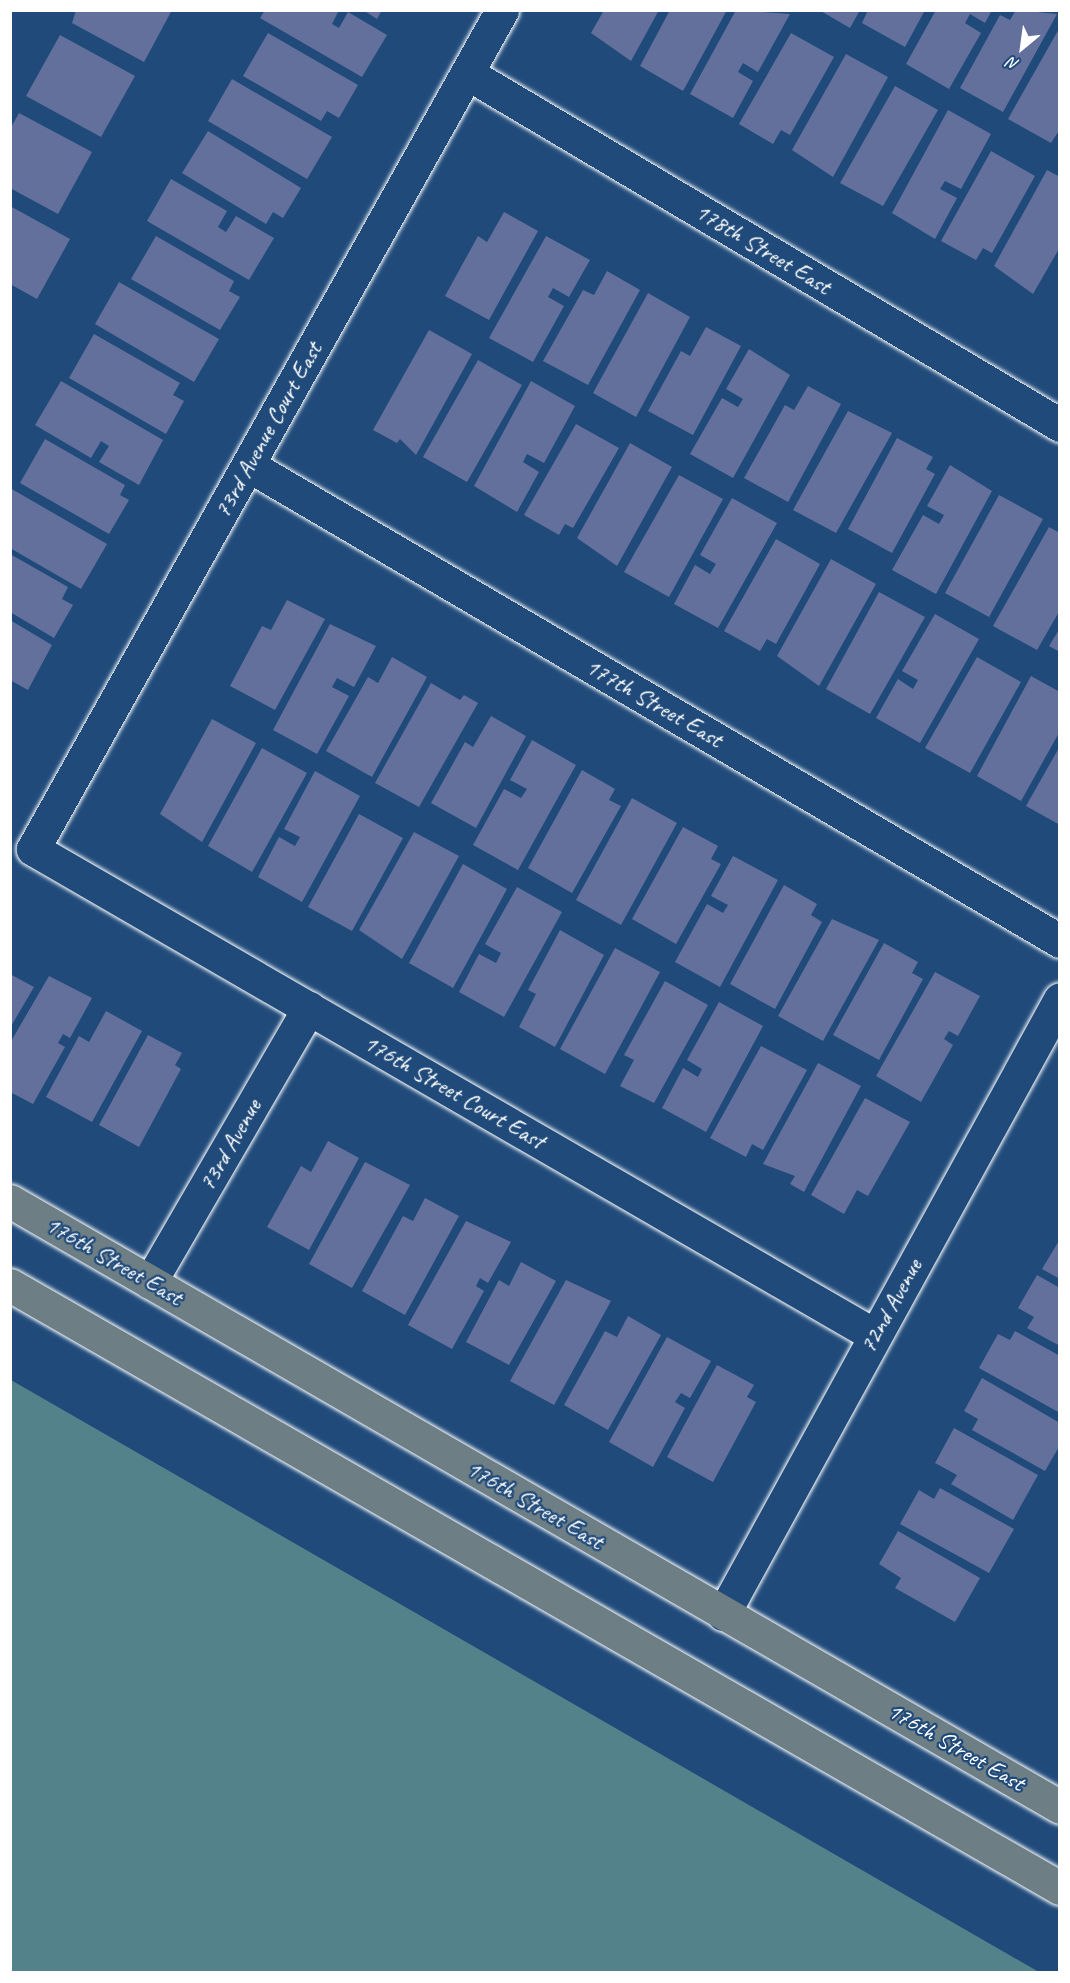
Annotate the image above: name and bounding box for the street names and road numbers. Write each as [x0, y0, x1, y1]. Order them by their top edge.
street label: 178th Street East [689, 197, 837, 301]
street label: 73rd Avenue Court East [208, 337, 328, 523]
street label: 177th Street East [580, 652, 728, 754]
street label: 176th Street Court East [358, 1028, 550, 1156]
street label: 73rd Avenue [192, 1094, 268, 1196]
street label: 176th Street East [40, 1210, 188, 1312]
street label: 72nd Avenue [853, 1254, 929, 1358]
street label: 176th Street East [461, 1454, 609, 1556]
street label: 176th Street East [882, 1696, 1030, 1798]

